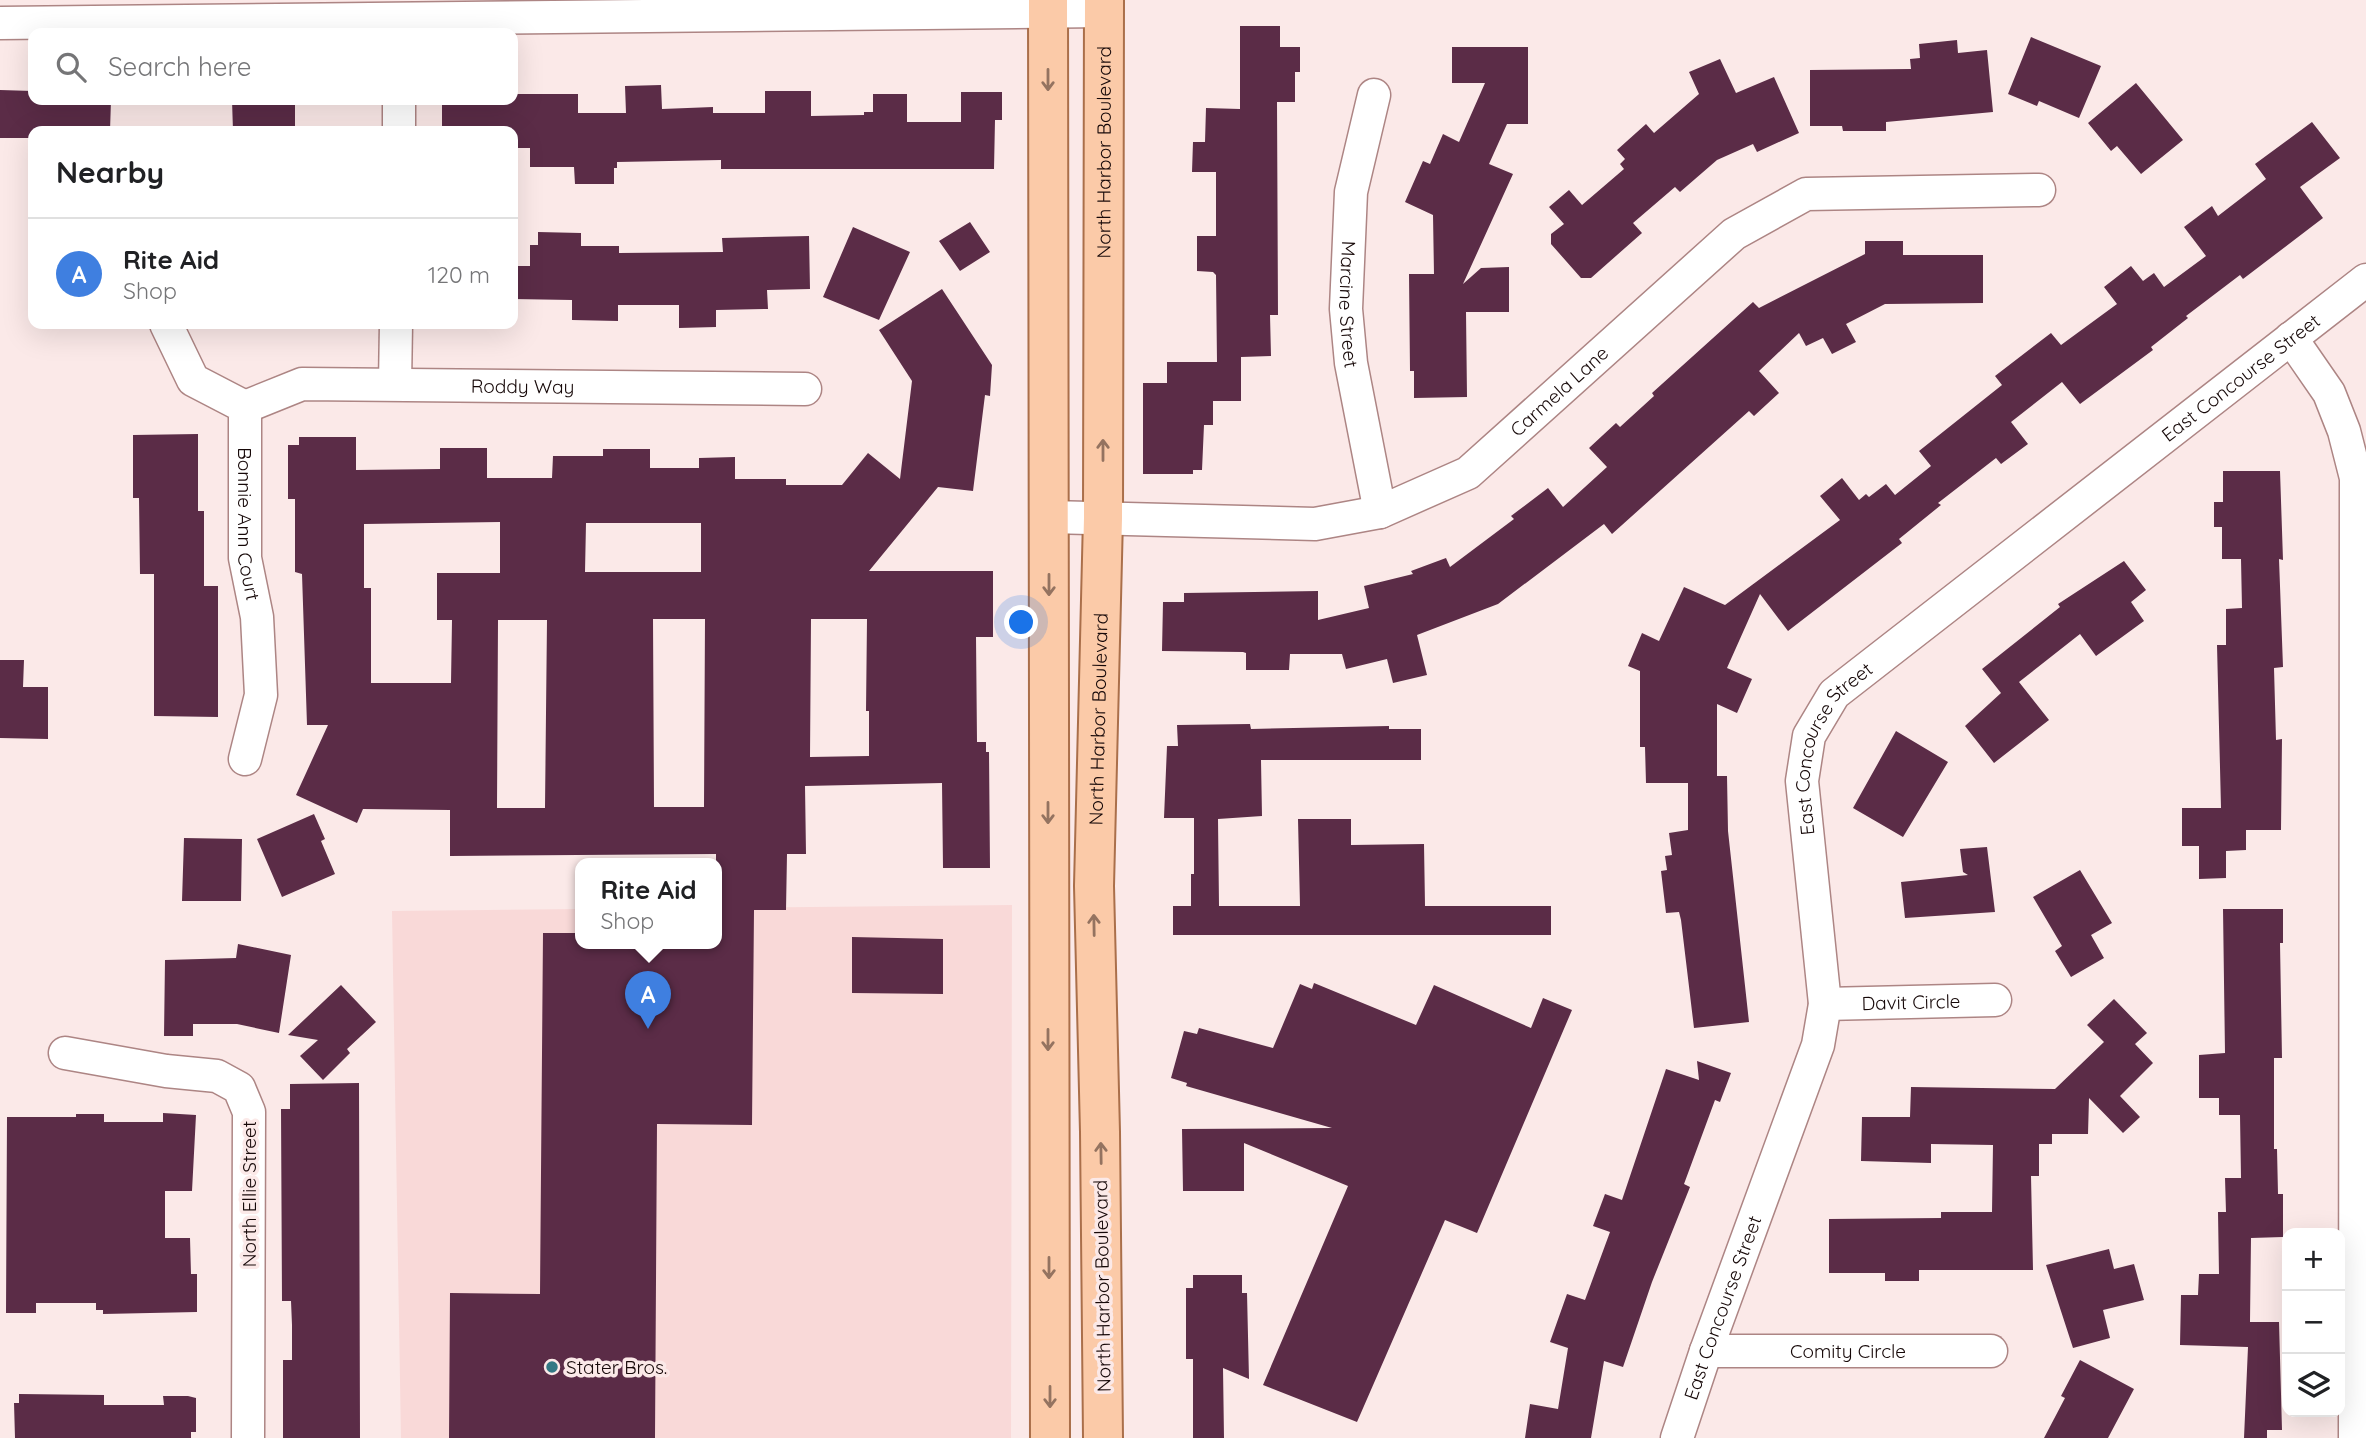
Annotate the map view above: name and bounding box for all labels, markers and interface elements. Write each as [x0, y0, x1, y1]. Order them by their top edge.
search box [28, 28, 518, 105]
street label: North Harbor Boulevard [1092, 46, 1116, 259]
icon: search [52, 48, 90, 86]
text: Search here [108, 50, 252, 83]
one-way arrow [1042, 68, 1055, 91]
text: Nearby [56, 153, 164, 191]
street label: Marcine Street [1334, 240, 1364, 370]
text: Rite Aid [123, 243, 219, 276]
text: A [72, 260, 86, 289]
text: 120 m [428, 260, 490, 289]
text: Shop [123, 276, 177, 305]
street label: East Concourse Street [2157, 308, 2325, 447]
street label: Carmela Lane [1505, 341, 1613, 441]
street label: Roddy Way [471, 374, 574, 399]
one-way arrow [1096, 439, 1110, 462]
street label: Bonnie Ann Court [232, 447, 265, 603]
one-way arrow [1042, 573, 1056, 596]
your location [1004, 605, 1038, 639]
street label: North Harbor Boulevard [1083, 613, 1113, 826]
street label: East Concourse Street [1790, 657, 1877, 836]
one-way arrow [1041, 801, 1055, 824]
popup [575, 858, 722, 949]
text: Rite Aid [600, 873, 697, 906]
text: Shop [600, 906, 654, 935]
one-way arrow [1088, 914, 1101, 937]
pin: A [625, 971, 671, 1029]
street label: Davit Circle [1861, 989, 1961, 1015]
one-way arrow [1041, 1028, 1055, 1051]
street label: North Ellie Street [237, 1121, 261, 1267]
one-way arrow [1094, 1141, 1107, 1164]
street label: North Harbor Boulevard [1088, 1180, 1116, 1392]
street label: East Concourse Street [1679, 1212, 1767, 1403]
map controls [2282, 1228, 2345, 1417]
button: + [2282, 1228, 2345, 1291]
one-way arrow [1042, 1256, 1056, 1279]
button: − [2282, 1291, 2345, 1354]
street label: Comity Circle [1790, 1339, 1906, 1363]
button: layers [2282, 1354, 2345, 1417]
place label: Stater Bros. [566, 1355, 667, 1379]
marker: Stater Bros. [544, 1359, 560, 1375]
one-way arrow [1043, 1386, 1057, 1409]

